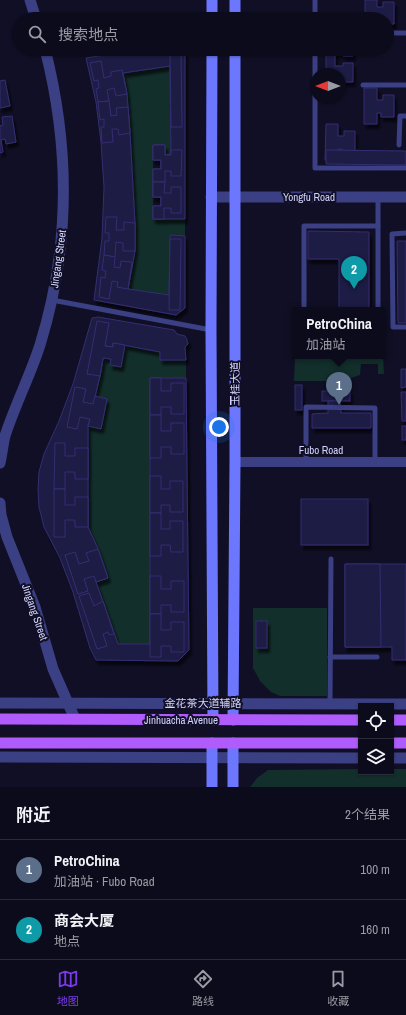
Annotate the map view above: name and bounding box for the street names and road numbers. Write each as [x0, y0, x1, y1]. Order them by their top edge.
street label: Yongfu Road [283, 190, 335, 204]
street label: Jingang Street [47, 228, 69, 289]
street label: 玉桂大道 [228, 362, 242, 406]
street label: Fubo Road [299, 443, 343, 457]
street label: Jingang Street [19, 582, 51, 642]
street label: 金花茶大道辅路 [165, 696, 242, 710]
street label: Jinhuacha Avenue [144, 713, 218, 727]

